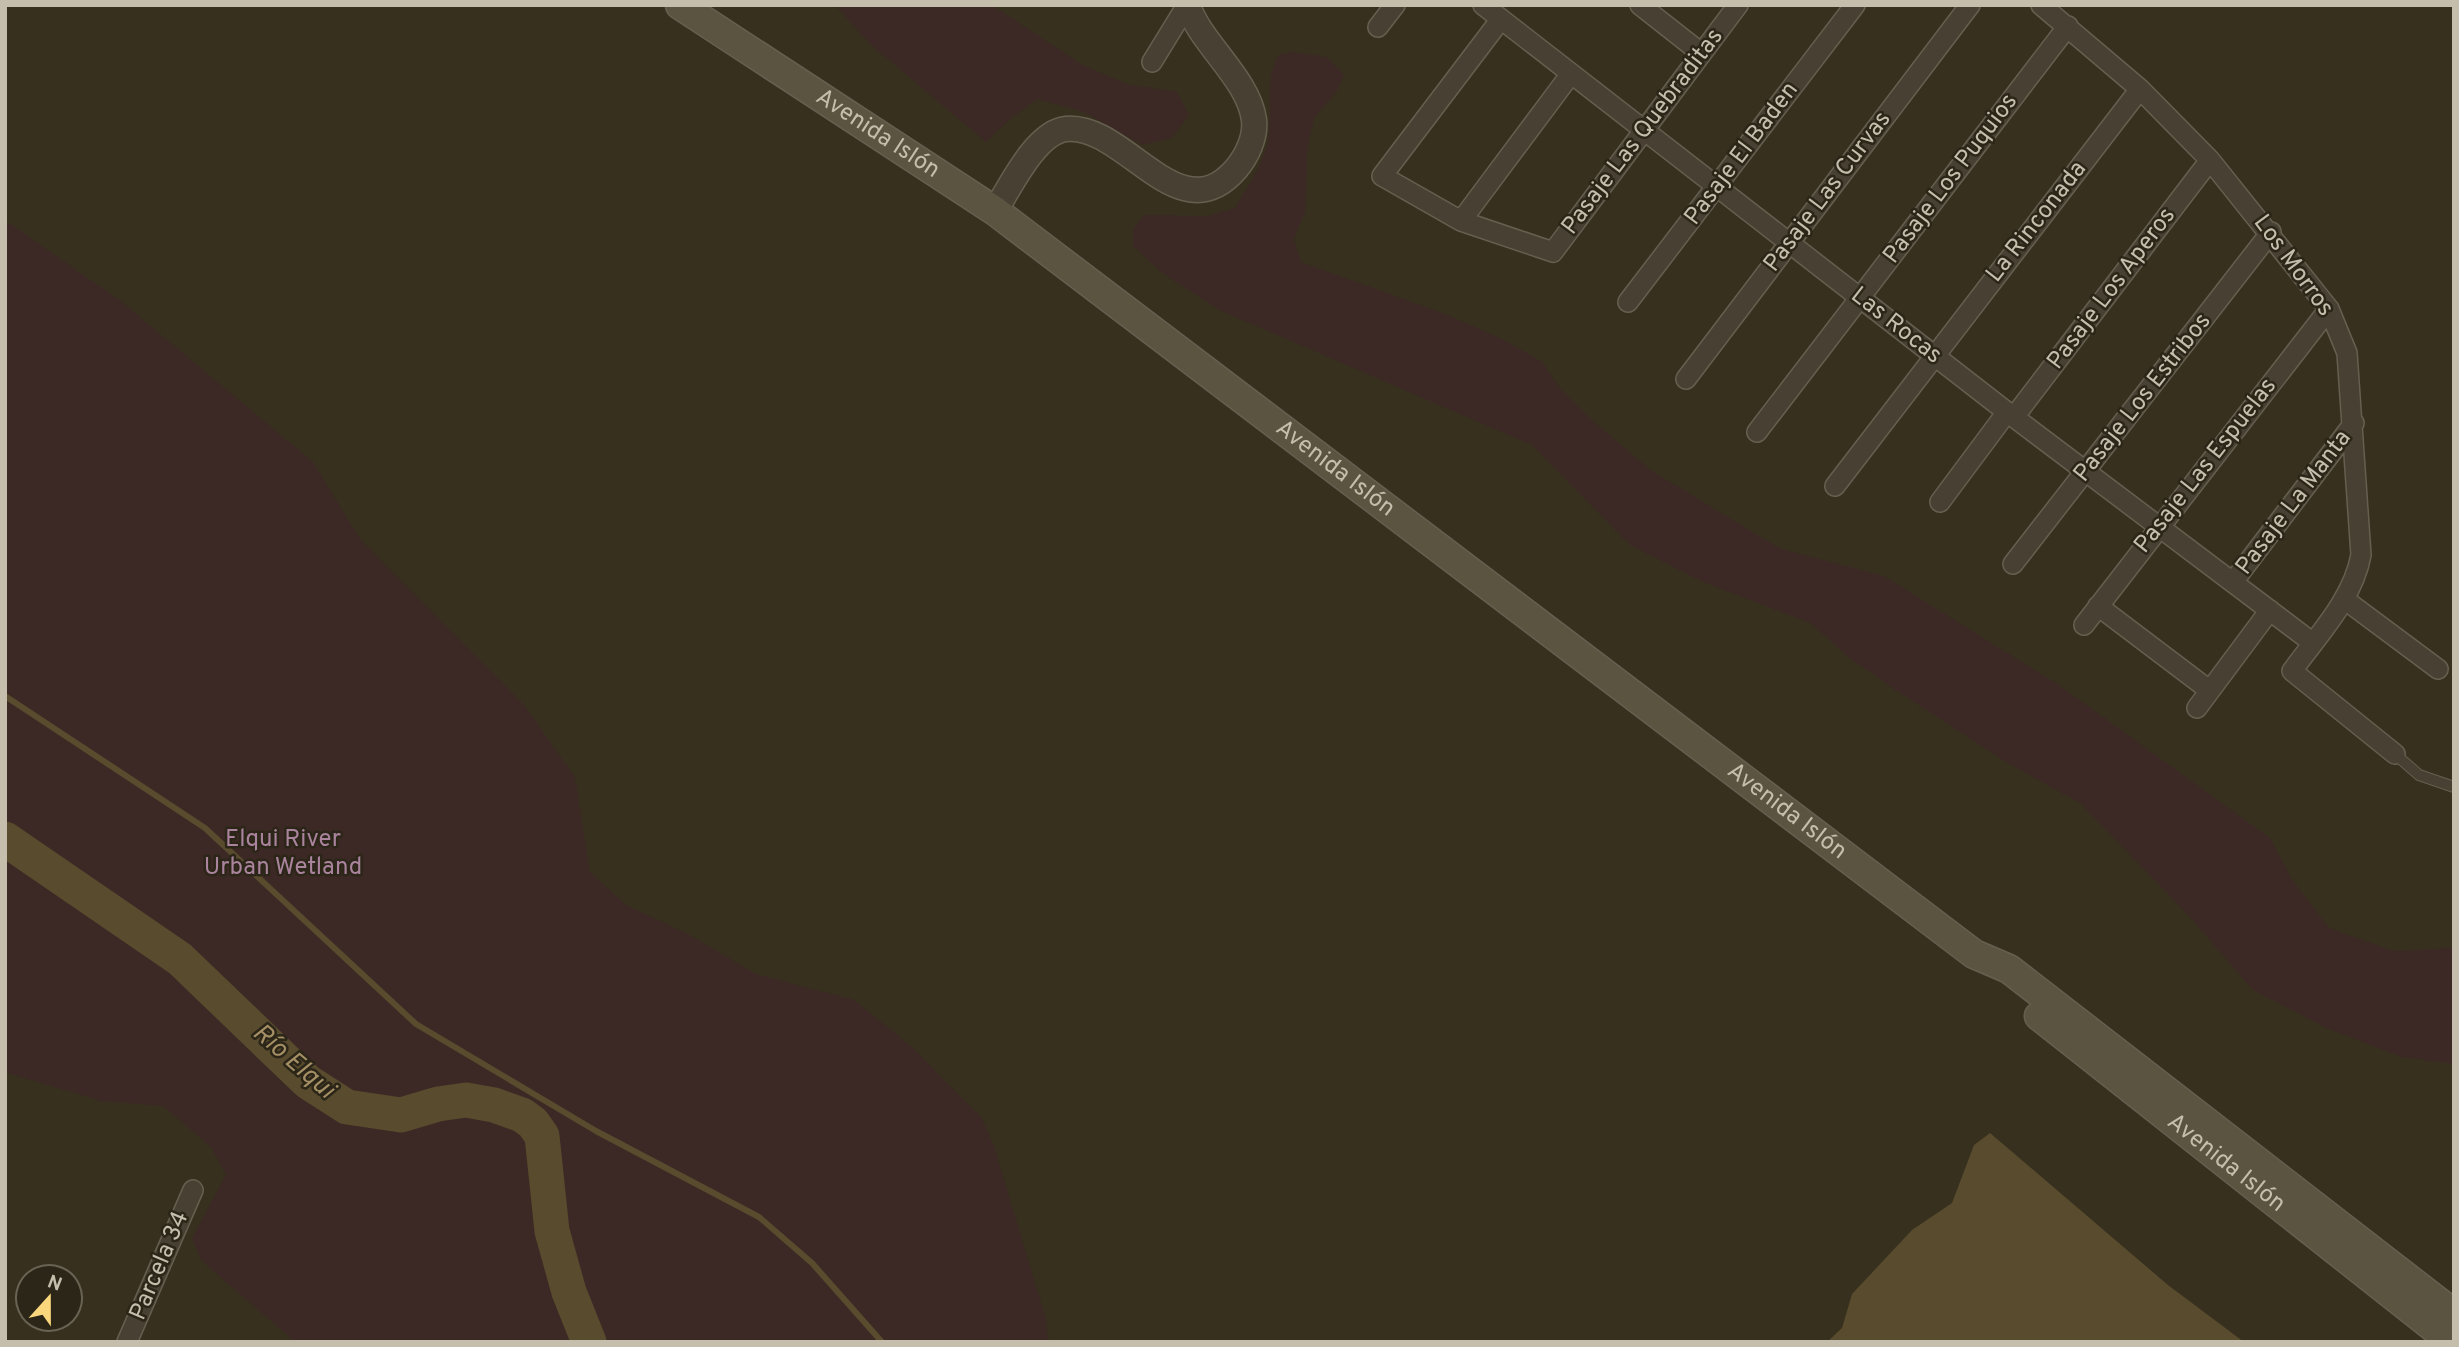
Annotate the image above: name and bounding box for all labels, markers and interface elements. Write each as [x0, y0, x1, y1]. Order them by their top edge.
street label: Pasaje Las Quebraditas [1556, 23, 1730, 241]
street label: Pasaje El Baden [1678, 76, 1806, 232]
street label: Avenida Islón [810, 83, 945, 186]
street label: Pasaje Los Puquios [1877, 88, 2025, 270]
street label: Pasaje Las Curvas [1758, 106, 1898, 278]
street label: La Rinconada [1980, 155, 2094, 289]
street label: Pasaje Los Aperos [2041, 202, 2183, 376]
street label: Los Morros [2246, 209, 2340, 323]
street label: Las Rocas [1844, 281, 1948, 371]
street label: Pasaje Los Estribos [2068, 307, 2218, 489]
street label: Pasaje Las Espuelas [2128, 372, 2284, 560]
street label: Avenida Islón [1269, 414, 1401, 524]
street label: Pasaje La Manta [2230, 424, 2358, 582]
street label: Avenida Islón [1721, 757, 1852, 867]
park label: Elqui River Urban Wetland [204, 825, 362, 883]
water label: Río Elqui [245, 1017, 342, 1108]
street label: Avenida Islón [2161, 1108, 2291, 1219]
street label: Parcela 34 [124, 1207, 196, 1325]
north arrow [14, 1263, 84, 1333]
text: N [44, 1270, 65, 1298]

